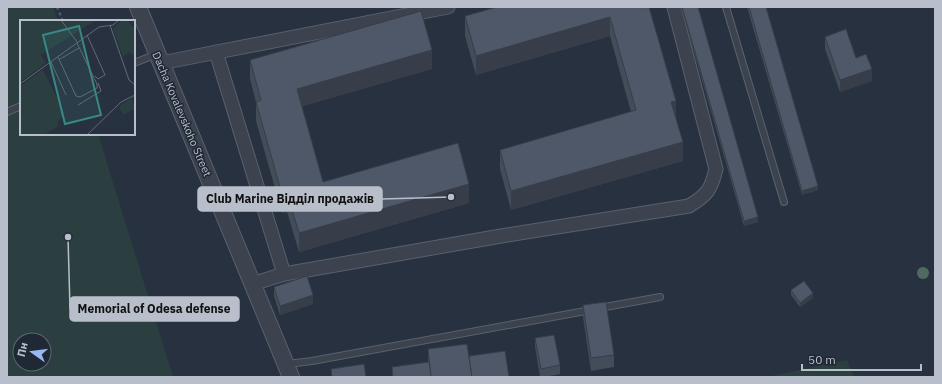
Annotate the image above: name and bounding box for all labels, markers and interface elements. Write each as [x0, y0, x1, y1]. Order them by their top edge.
inset map [20, 20, 135, 135]
street label: Dacha Kovalevskoho Street [149, 50, 215, 179]
callout: Club Marine Відділ продажів [198, 187, 382, 211]
text: Club Marine Відділ продажів [206, 191, 374, 206]
callout: Memorial of Odesa defense [70, 297, 239, 321]
text: Memorial of Odesa defense [78, 301, 231, 316]
north arrow [12, 332, 52, 372]
text: Пн [14, 341, 31, 358]
scale bar [802, 346, 921, 372]
text: 50 m [808, 352, 836, 367]

